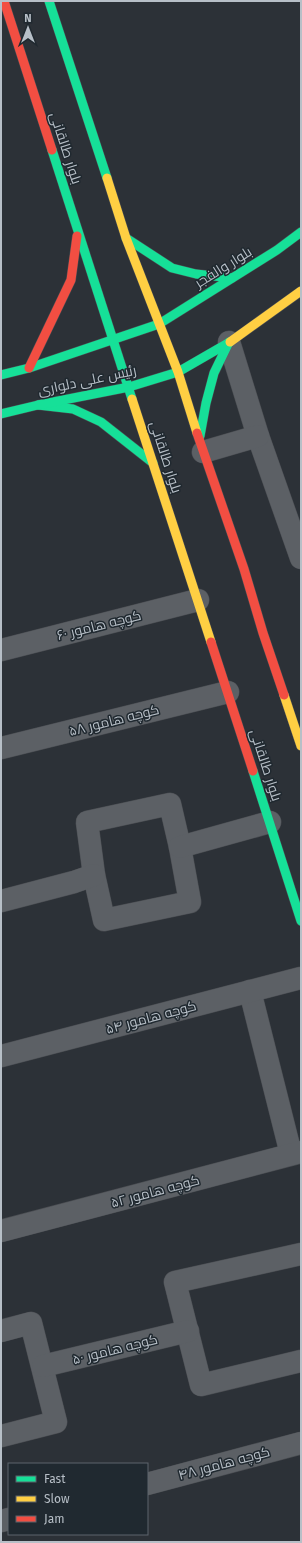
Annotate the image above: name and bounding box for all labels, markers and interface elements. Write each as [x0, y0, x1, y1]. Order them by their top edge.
north arrow [8, 8, 48, 48]
text: N [24, 12, 32, 25]
street label: بلوار طالقانی [46, 110, 85, 186]
street label: بلوار والفجر [191, 243, 255, 292]
street label: رئیس علی دلواری [36, 362, 138, 399]
street label: بلوار طالقانی [146, 419, 185, 495]
street label: کوچه هامور ۶۰ [55, 607, 143, 645]
street label: کوچه هامور ۵۸ [67, 701, 161, 741]
street label: بلوار طالقانی [246, 727, 285, 803]
street label: کوچه هامور ۵۴ [104, 997, 199, 1039]
street label: کوچه هامور ۵۲ [109, 1171, 202, 1212]
street label: کوچه هامور ۵۰ [71, 1331, 160, 1369]
street label: کوچه هامور ۴۸ [176, 1443, 272, 1485]
legend [8, 1463, 148, 1535]
text: Fast [44, 1472, 66, 1486]
text: Slow [44, 1492, 70, 1506]
text: Jam [44, 1512, 64, 1526]

